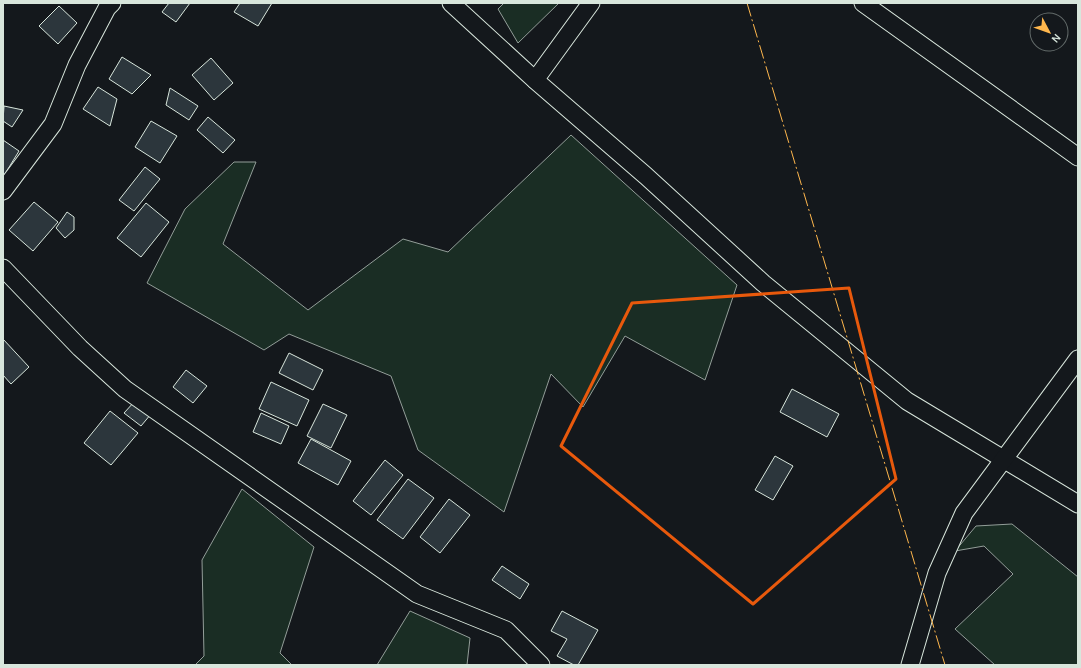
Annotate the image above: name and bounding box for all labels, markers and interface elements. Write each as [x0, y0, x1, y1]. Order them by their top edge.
north arrow [1029, 12, 1069, 52]
text: N [1049, 31, 1064, 45]

